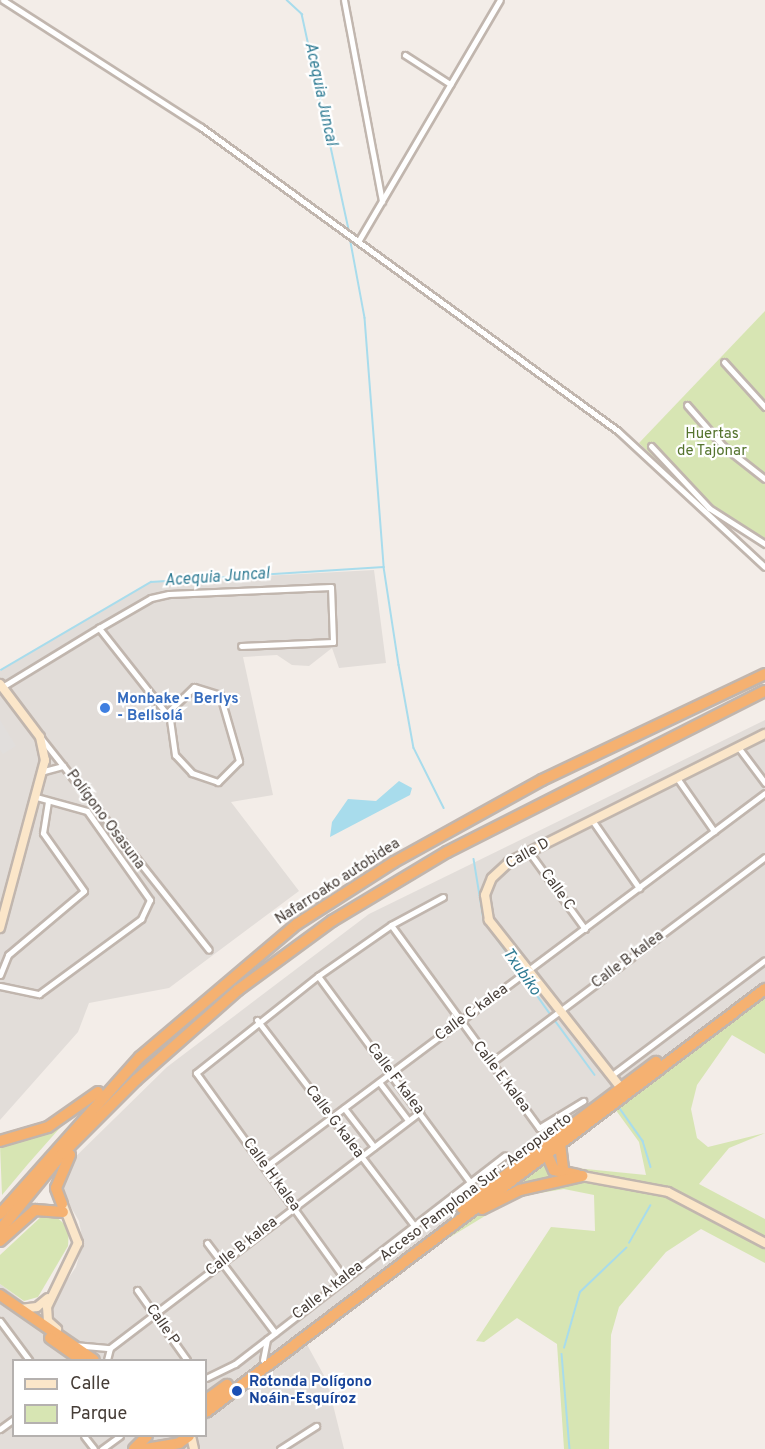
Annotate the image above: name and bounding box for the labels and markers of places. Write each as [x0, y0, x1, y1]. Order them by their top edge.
place label: Monbake - Berlys - Bellsolá [117, 690, 239, 725]
marker: Monbake - Berlys - Bellsolá [98, 701, 112, 715]
place label: Rotonda Polígono Noáin-Esquíroz [249, 1373, 372, 1408]
marker: Rotonda Polígono Noáin-Esquíroz [230, 1384, 244, 1398]

